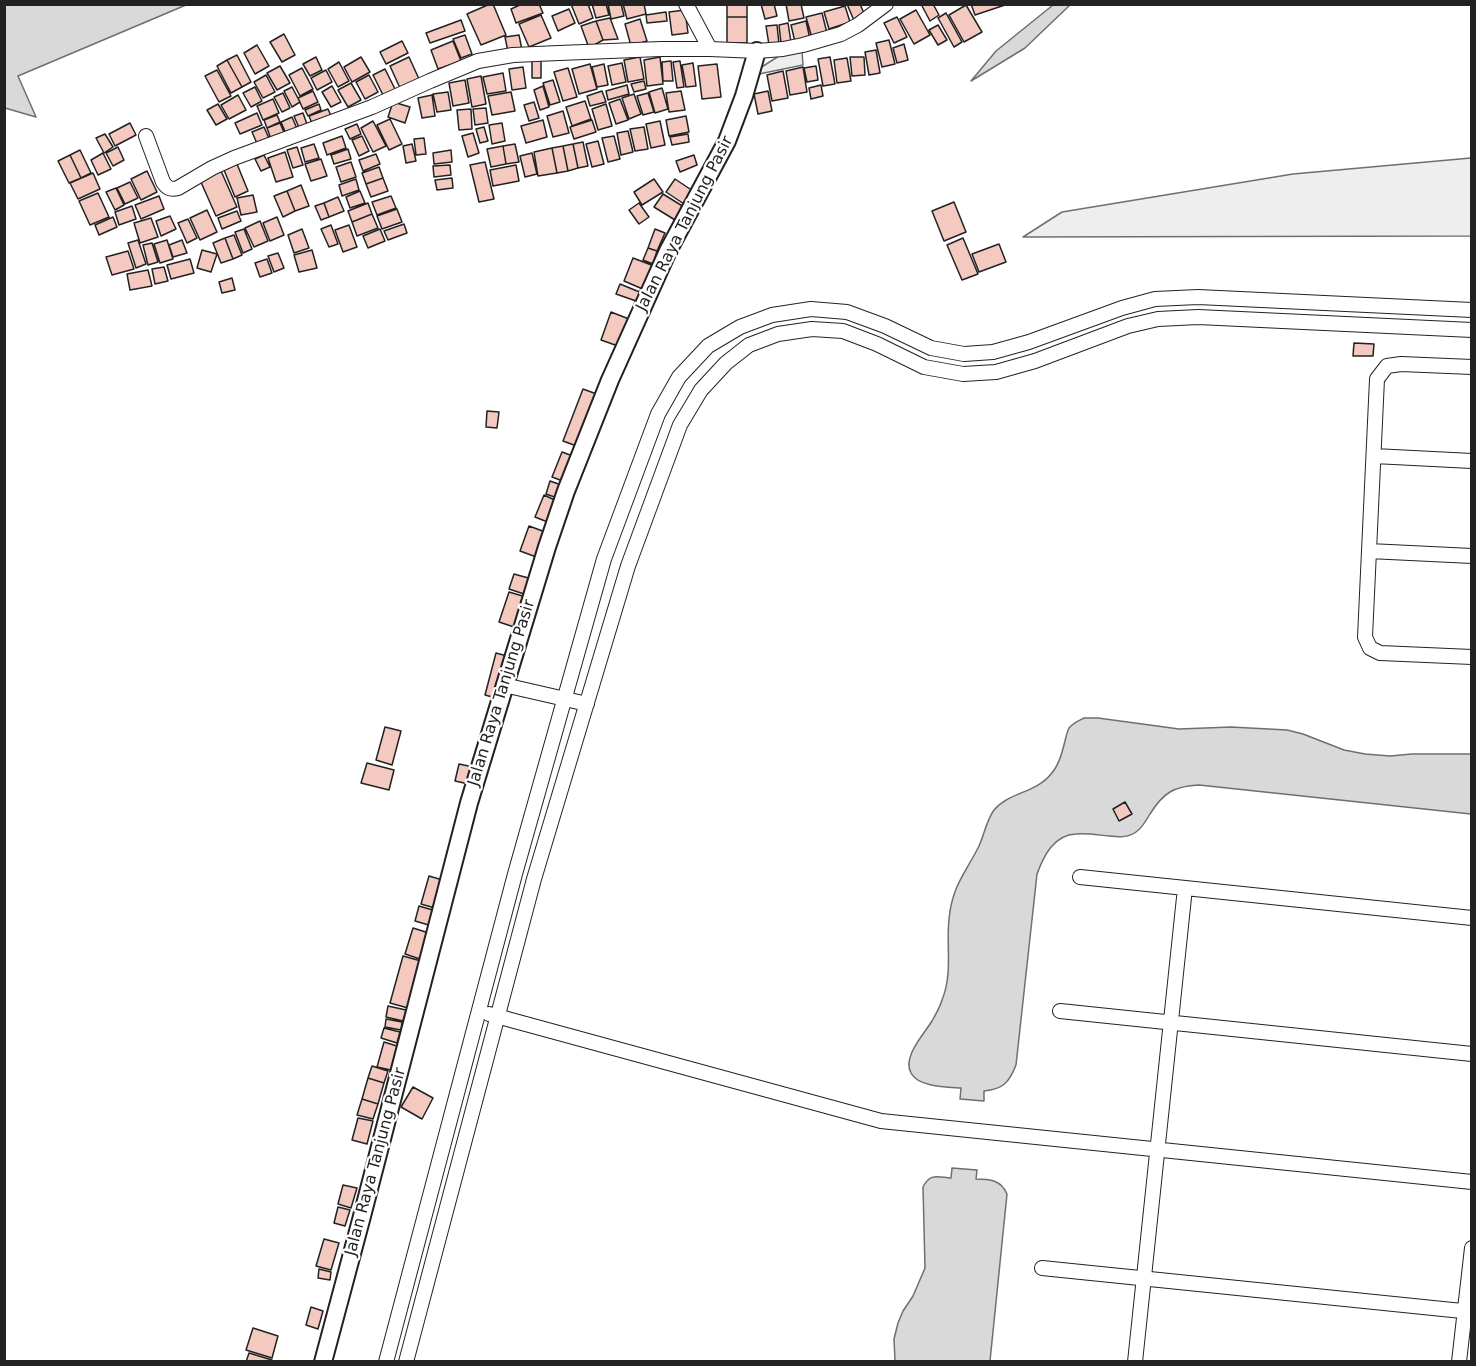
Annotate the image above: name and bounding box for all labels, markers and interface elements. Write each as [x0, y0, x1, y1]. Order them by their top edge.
street label: Jalan Raya Tanjung Pasir [632, 133, 738, 315]
street label: Jalan Raya Tanjung Pasir [464, 597, 540, 789]
street label: Jalan Raya Tanjung Pasir [342, 1066, 410, 1258]

